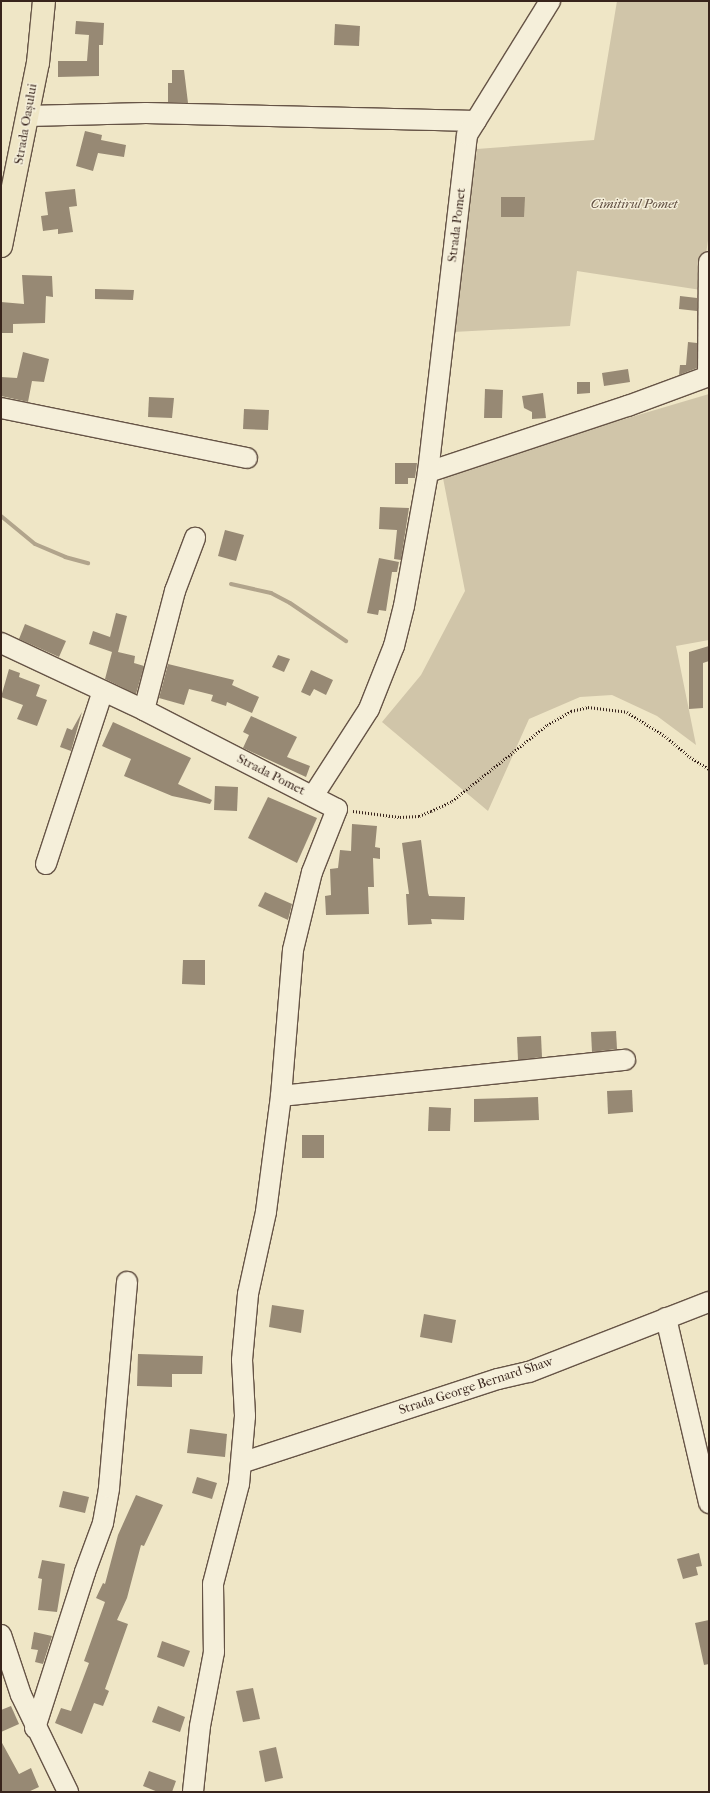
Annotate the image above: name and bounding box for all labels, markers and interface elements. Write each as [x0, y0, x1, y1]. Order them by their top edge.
street label: Strada Oașului [11, 82, 41, 166]
street label: Strada Pomet [445, 187, 469, 263]
park label: Cimitirul Pomet [591, 196, 677, 212]
street label: Strada Pomet [234, 751, 308, 799]
street label: Strada George Bernard Shaw [397, 1354, 555, 1418]

